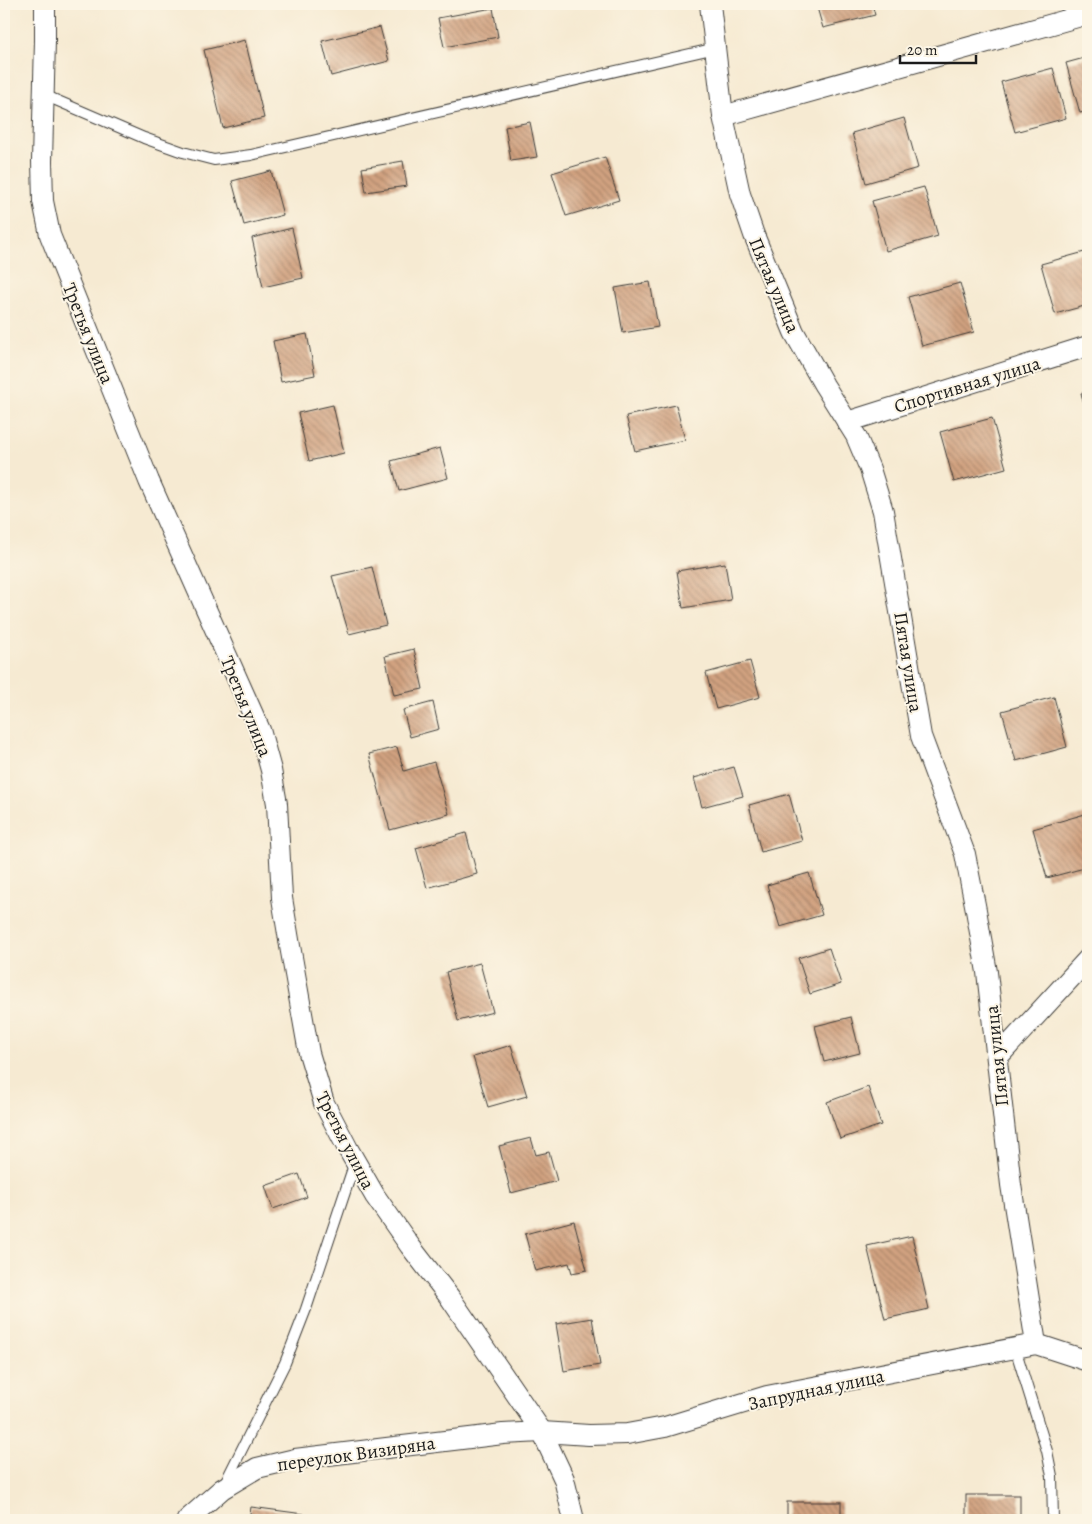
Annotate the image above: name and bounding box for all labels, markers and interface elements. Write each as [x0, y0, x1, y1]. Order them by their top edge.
scale bar [900, 32, 976, 64]
text: 20 m [907, 40, 938, 60]
street label: Пятая улица [742, 234, 806, 337]
street label: Третья улица [56, 279, 120, 388]
street label: Спортивная улица [891, 350, 1044, 420]
street label: Пятая улица [887, 610, 929, 714]
street label: Третья улица [214, 652, 278, 761]
street label: Пятая улица [979, 1004, 1015, 1108]
street label: Третья улица [309, 1087, 381, 1194]
street label: Запрудная улица [746, 1363, 887, 1417]
street label: переулок Визиряна [275, 1430, 437, 1478]

